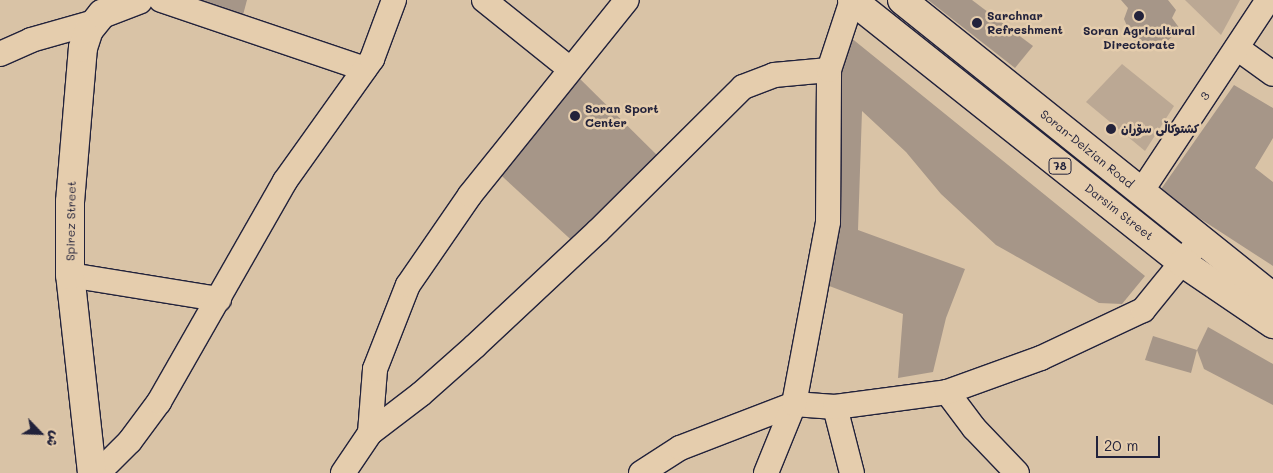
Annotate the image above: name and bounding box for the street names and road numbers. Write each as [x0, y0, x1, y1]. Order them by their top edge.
street label: 3 [1197, 89, 1213, 103]
street label: Soran-Delzian Road [1037, 107, 1137, 191]
road number: 78 [1048, 158, 1072, 175]
street label: Spirez Street [63, 181, 79, 261]
street label: Darsim Street [1082, 181, 1156, 243]

